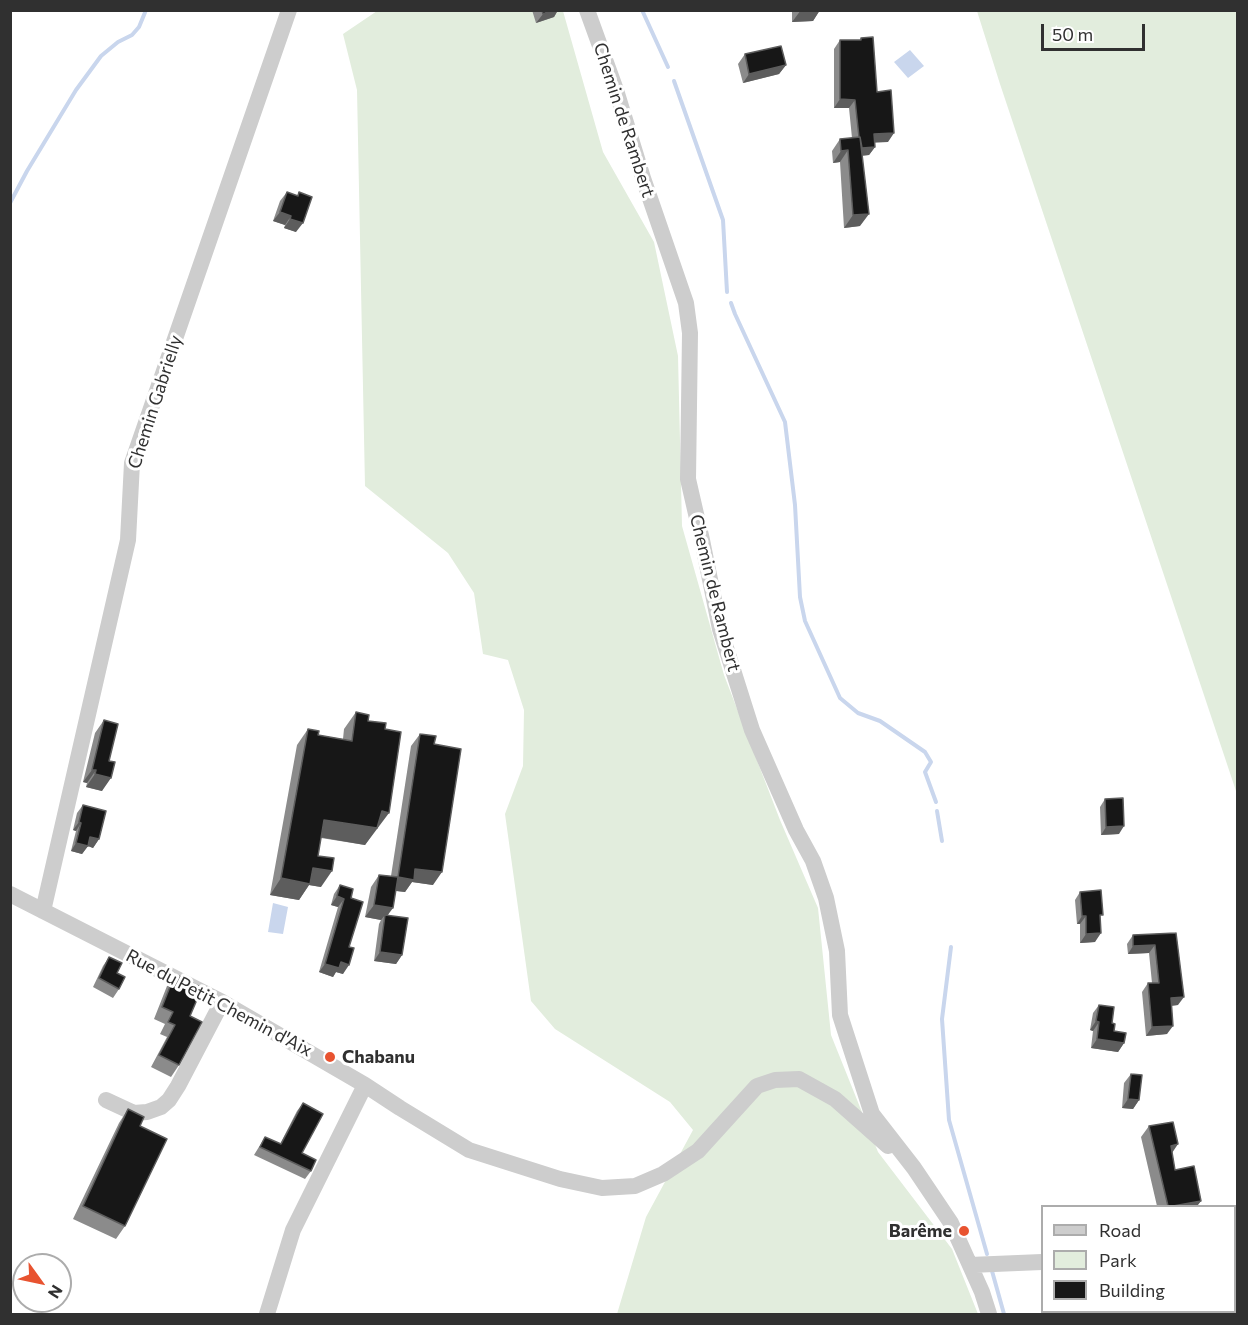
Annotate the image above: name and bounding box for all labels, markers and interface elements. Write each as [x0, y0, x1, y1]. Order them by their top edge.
scale bar [1044, 12, 1148, 50]
text: 50 m [1052, 23, 1093, 45]
street label: Chemin de Rambert [589, 40, 659, 200]
street label: Chemin Gabrielly [123, 332, 187, 472]
street label: Chemin de Rambert [685, 512, 745, 674]
street label: Rue du Petit Chemin d'Aix [122, 945, 316, 1061]
place label: Chabanu [342, 1046, 415, 1068]
marker: Chabanu [323, 1050, 337, 1064]
legend [1041, 1205, 1236, 1313]
text: Road [1099, 1219, 1141, 1241]
place label: Barême [889, 1220, 952, 1242]
marker: Barême [957, 1224, 971, 1238]
text: Park [1099, 1249, 1137, 1271]
north arrow [12, 1253, 72, 1313]
text: Building [1099, 1279, 1165, 1301]
text: N [45, 1282, 67, 1302]

